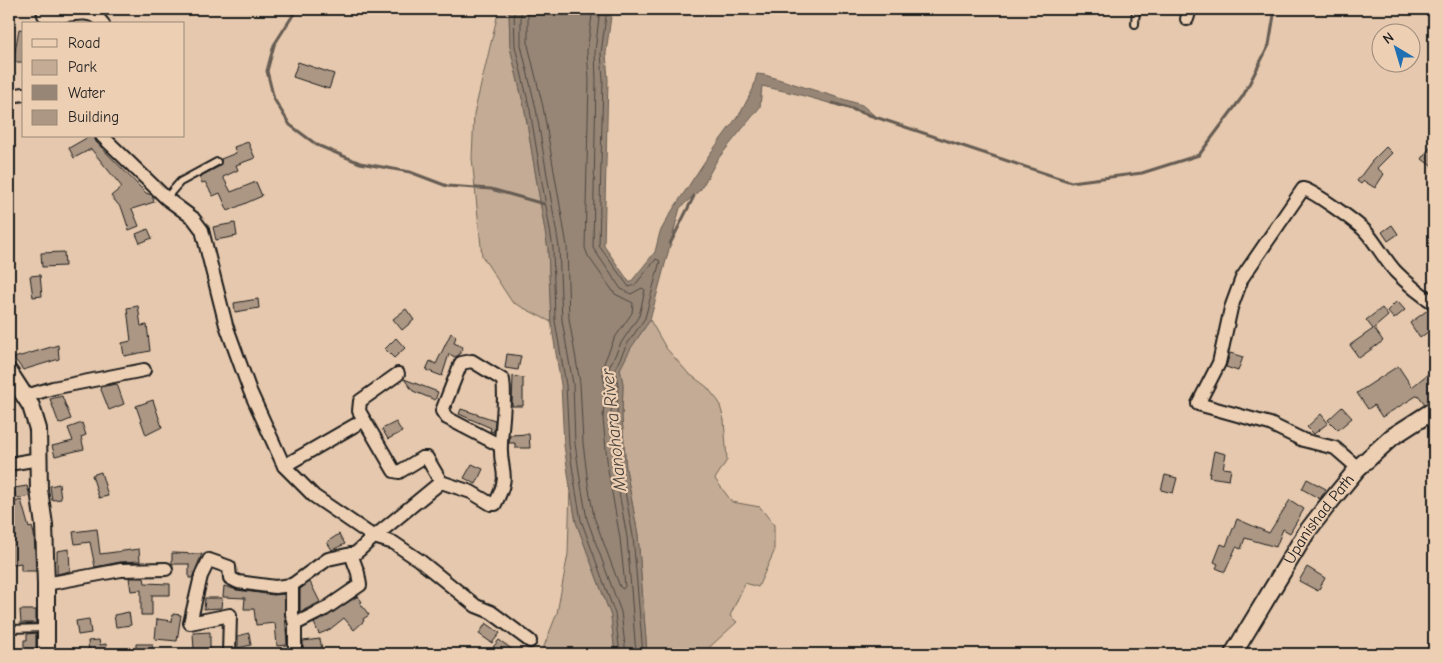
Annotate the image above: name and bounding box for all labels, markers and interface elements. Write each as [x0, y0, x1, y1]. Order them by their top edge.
legend [22, 22, 185, 138]
north arrow [1370, 22, 1420, 72]
text: N [1379, 29, 1397, 48]
text: Road [68, 34, 100, 52]
text: Park [68, 58, 97, 76]
text: Water [68, 84, 105, 102]
text: Building [68, 108, 119, 126]
water label: Manohara River [597, 367, 631, 493]
street label: Upanishad Path [1280, 471, 1358, 568]

